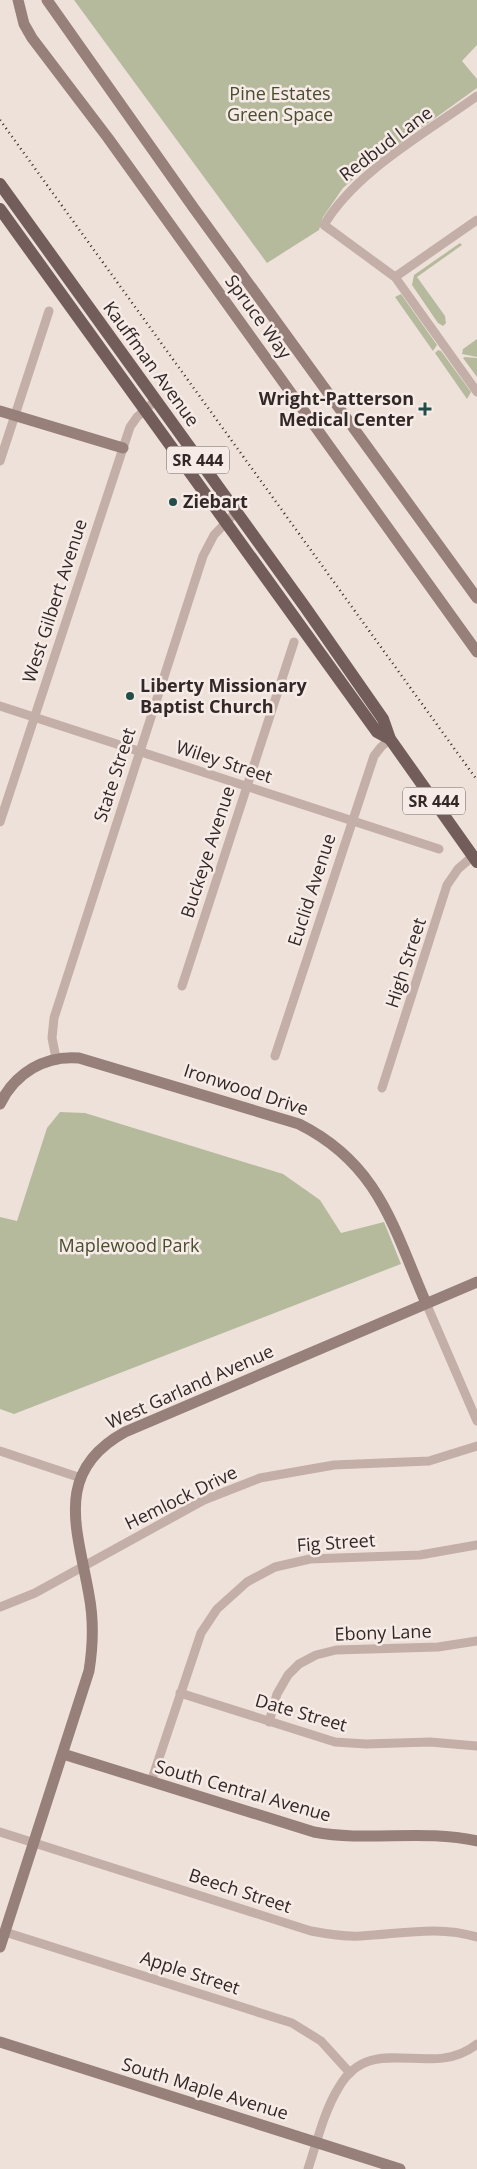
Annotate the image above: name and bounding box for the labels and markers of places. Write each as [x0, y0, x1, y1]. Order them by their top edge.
place label: Wright-Patterson Medical Center [259, 386, 414, 431]
marker: Wright-Patterson Medical Center [418, 402, 432, 416]
place label: Ziebart [183, 489, 248, 513]
marker: Ziebart [167, 496, 179, 508]
place label: Liberty Missionary Baptist Church [140, 673, 307, 718]
marker: Liberty Missionary Baptist Church [124, 690, 136, 702]

